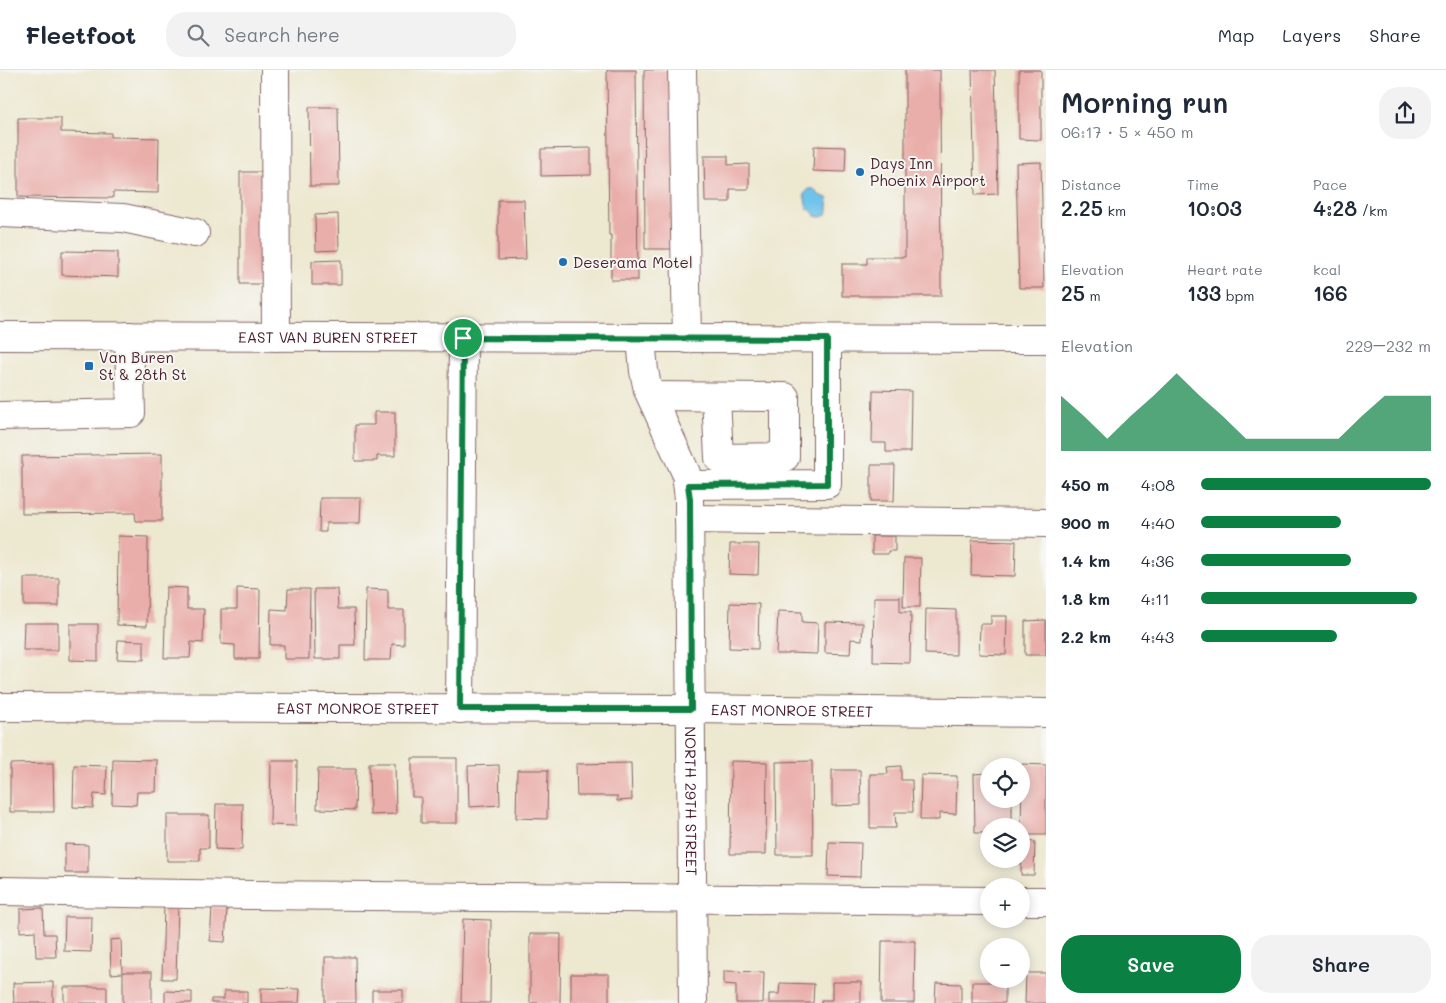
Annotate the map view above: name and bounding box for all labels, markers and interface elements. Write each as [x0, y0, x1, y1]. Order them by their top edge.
search box [166, 12, 516, 57]
text: Fleetfoot [25, 19, 136, 50]
icon: search [184, 21, 212, 49]
text: Search here [224, 22, 340, 47]
text: Map [1218, 23, 1254, 47]
text: Layers [1282, 23, 1341, 47]
text: Share [1369, 23, 1421, 47]
text: Morning run [1061, 84, 1228, 120]
button: share [1379, 87, 1431, 139]
text: 06:17 · 5 × 450 m [1061, 121, 1193, 142]
place label: Days Inn Phoenix Airport [870, 153, 986, 190]
marker: Days Inn Phoenix Airport [854, 166, 866, 178]
text: Distance [1061, 175, 1121, 194]
text: Time [1187, 175, 1219, 194]
text: Pace [1313, 175, 1347, 194]
text: 2.25 [1061, 194, 1103, 221]
text: 10:03 [1187, 194, 1242, 221]
text: 4:28 [1313, 194, 1357, 221]
text: km [1103, 201, 1126, 220]
text: /km [1357, 201, 1388, 220]
place label: Deserama Motel [573, 252, 693, 272]
marker: Deserama Motel [557, 256, 569, 268]
text: Elevation [1061, 260, 1124, 279]
text: Heart rate [1187, 260, 1263, 279]
text: kcal [1313, 260, 1341, 279]
text: 25 [1061, 279, 1085, 306]
text: 133 [1187, 279, 1221, 306]
text: 166 [1313, 279, 1348, 306]
text: m [1085, 286, 1101, 305]
text: bpm [1221, 286, 1255, 305]
pin [442, 317, 484, 359]
icon: arrive [449, 324, 477, 352]
street label: EAST VAN BUREN STREET [238, 327, 418, 347]
text: Elevation [1061, 335, 1133, 356]
text: 229–232 m [1346, 335, 1431, 356]
place label: Van Buren St & 28th St [99, 347, 187, 384]
marker: Van Buren St & 28th St [83, 360, 95, 372]
text: 450 m [1061, 474, 1109, 495]
text: 4:08 [1141, 474, 1175, 495]
text: 900 m [1061, 512, 1110, 533]
text: 4:40 [1141, 512, 1175, 533]
text: 1.4 km [1061, 550, 1110, 571]
text: 4:36 [1141, 550, 1174, 571]
text: 1.8 km [1061, 588, 1110, 609]
text: 4:11 [1141, 588, 1170, 609]
text: 2.2 km [1061, 626, 1111, 647]
text: 4:43 [1141, 626, 1174, 647]
street label: EAST MONROE STREET [277, 698, 439, 718]
street label: EAST MONROE STREET [711, 699, 873, 721]
street label: NORTH 29TH STREET [681, 726, 702, 876]
map controls [980, 758, 1030, 988]
button: locate [980, 758, 1030, 808]
button: layers [980, 818, 1030, 868]
button: + [980, 878, 1030, 928]
button: Save [1061, 935, 1241, 993]
button: Share [1251, 935, 1431, 993]
button: − [980, 938, 1030, 988]

